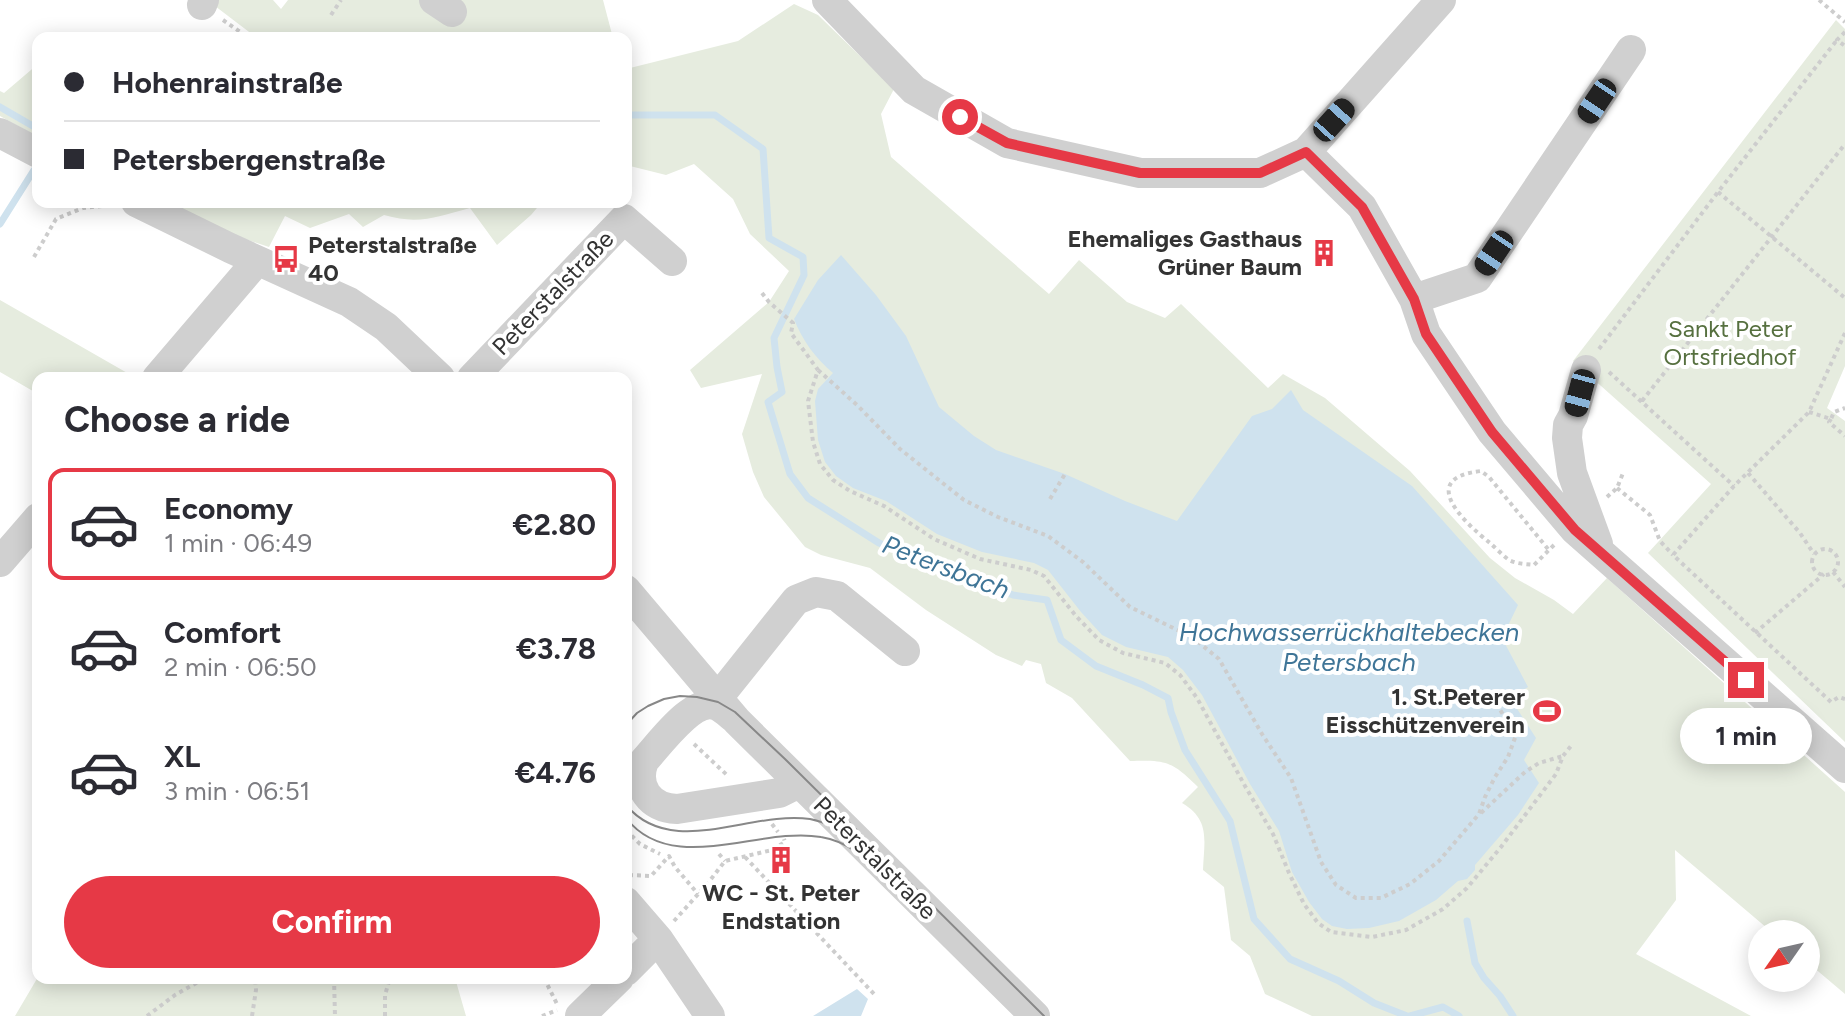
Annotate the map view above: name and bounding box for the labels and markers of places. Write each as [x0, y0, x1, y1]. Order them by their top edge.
place label: Ehemaliges Gasthaus Grüner Baum [1068, 224, 1302, 281]
place label: Peterstalstraße 40 [308, 230, 477, 287]
building icon: Ehemaliges Gasthaus Grüner Baum [1309, 238, 1339, 268]
bus stop icon: Peterstalstraße 40 [271, 244, 301, 274]
place label: 1. St.Peterer Eisschützenverein [1326, 682, 1525, 739]
sports icon: 1. St.Peterer Eisschützenverein [1532, 696, 1562, 726]
building icon: WC - St. Peter Endstation [766, 845, 796, 875]
place label: WC - St. Peter Endstation [702, 878, 860, 935]

